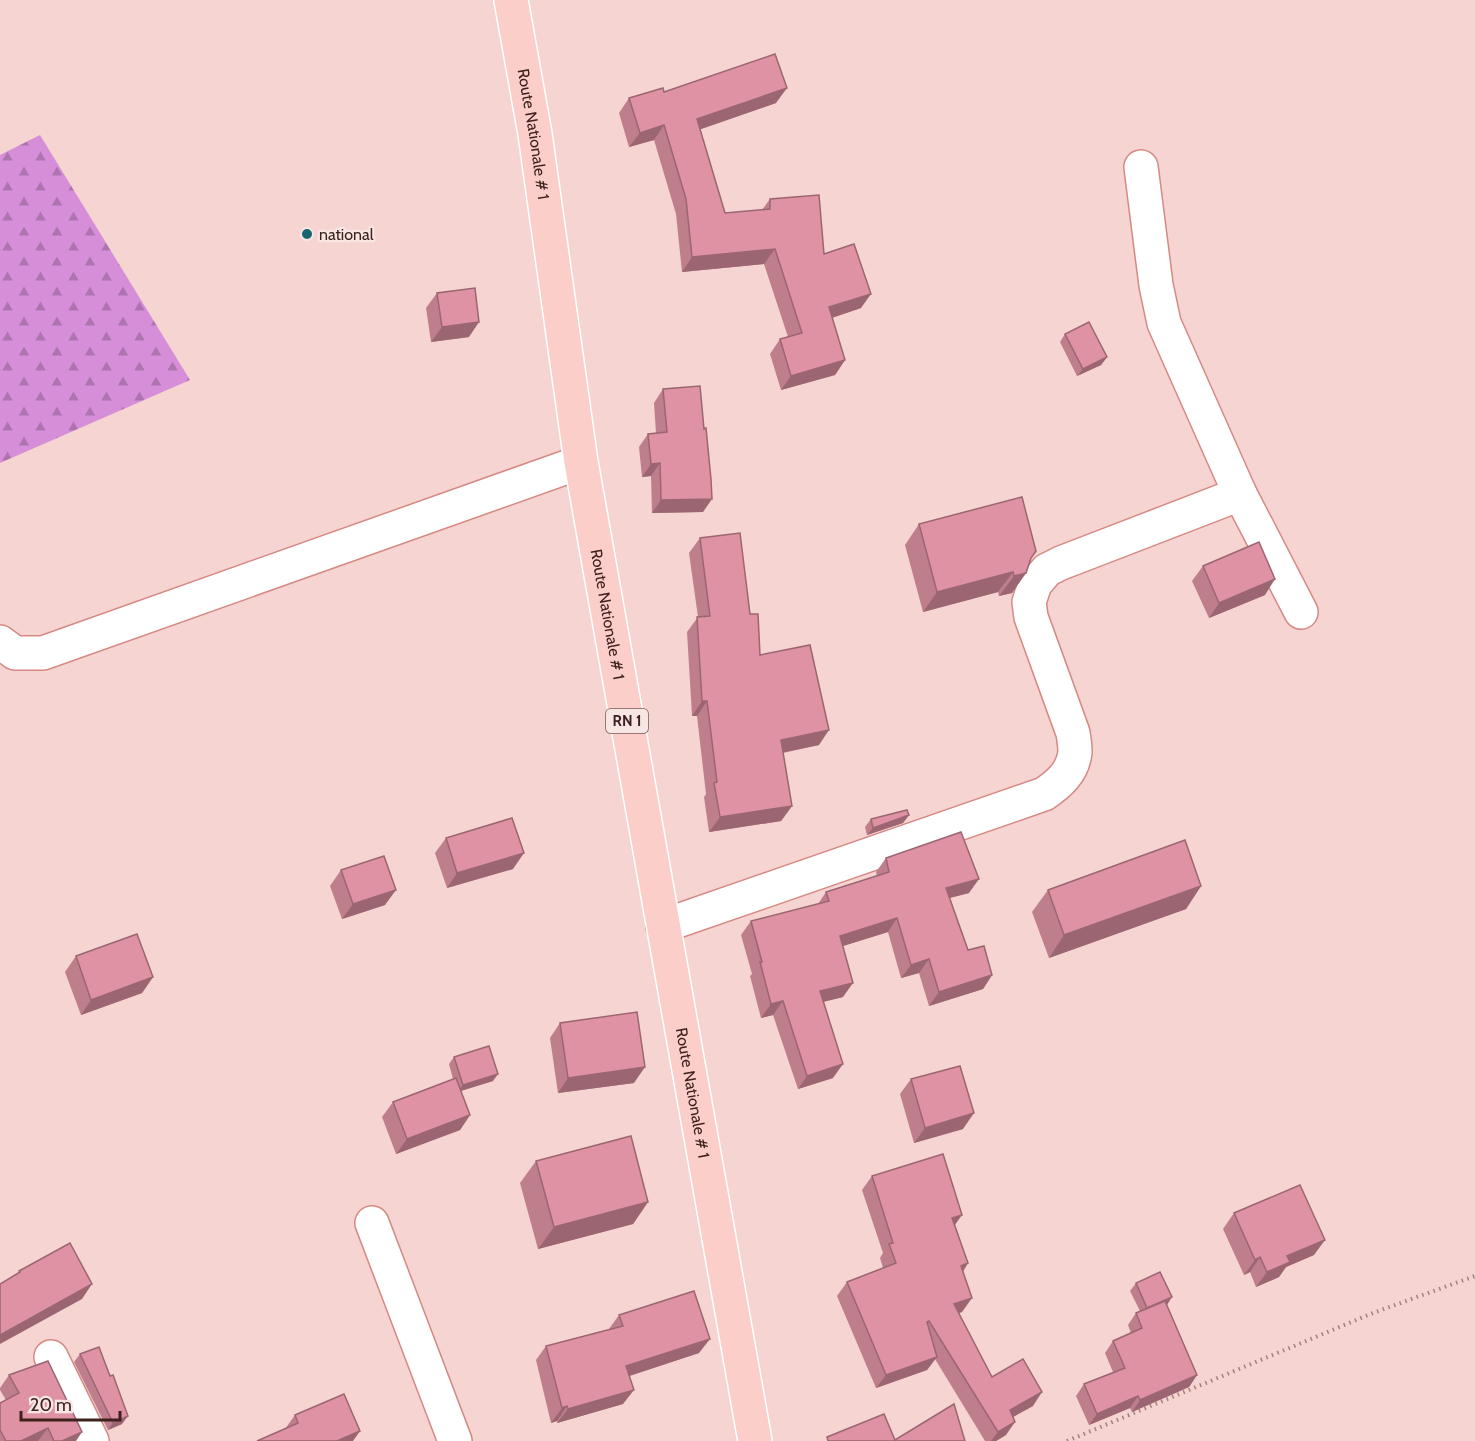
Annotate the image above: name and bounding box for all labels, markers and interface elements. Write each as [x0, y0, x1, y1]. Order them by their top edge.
street label: Route Nationale # 1 [513, 67, 553, 201]
place label: national [319, 225, 374, 244]
marker: national [300, 227, 314, 241]
street label: Route Nationale # 1 [587, 548, 628, 681]
road number: RN 1 [606, 709, 648, 733]
street label: Route Nationale # 1 [672, 1026, 714, 1160]
scale bar [21, 1384, 120, 1422]
text: 20 m [30, 1394, 72, 1416]

